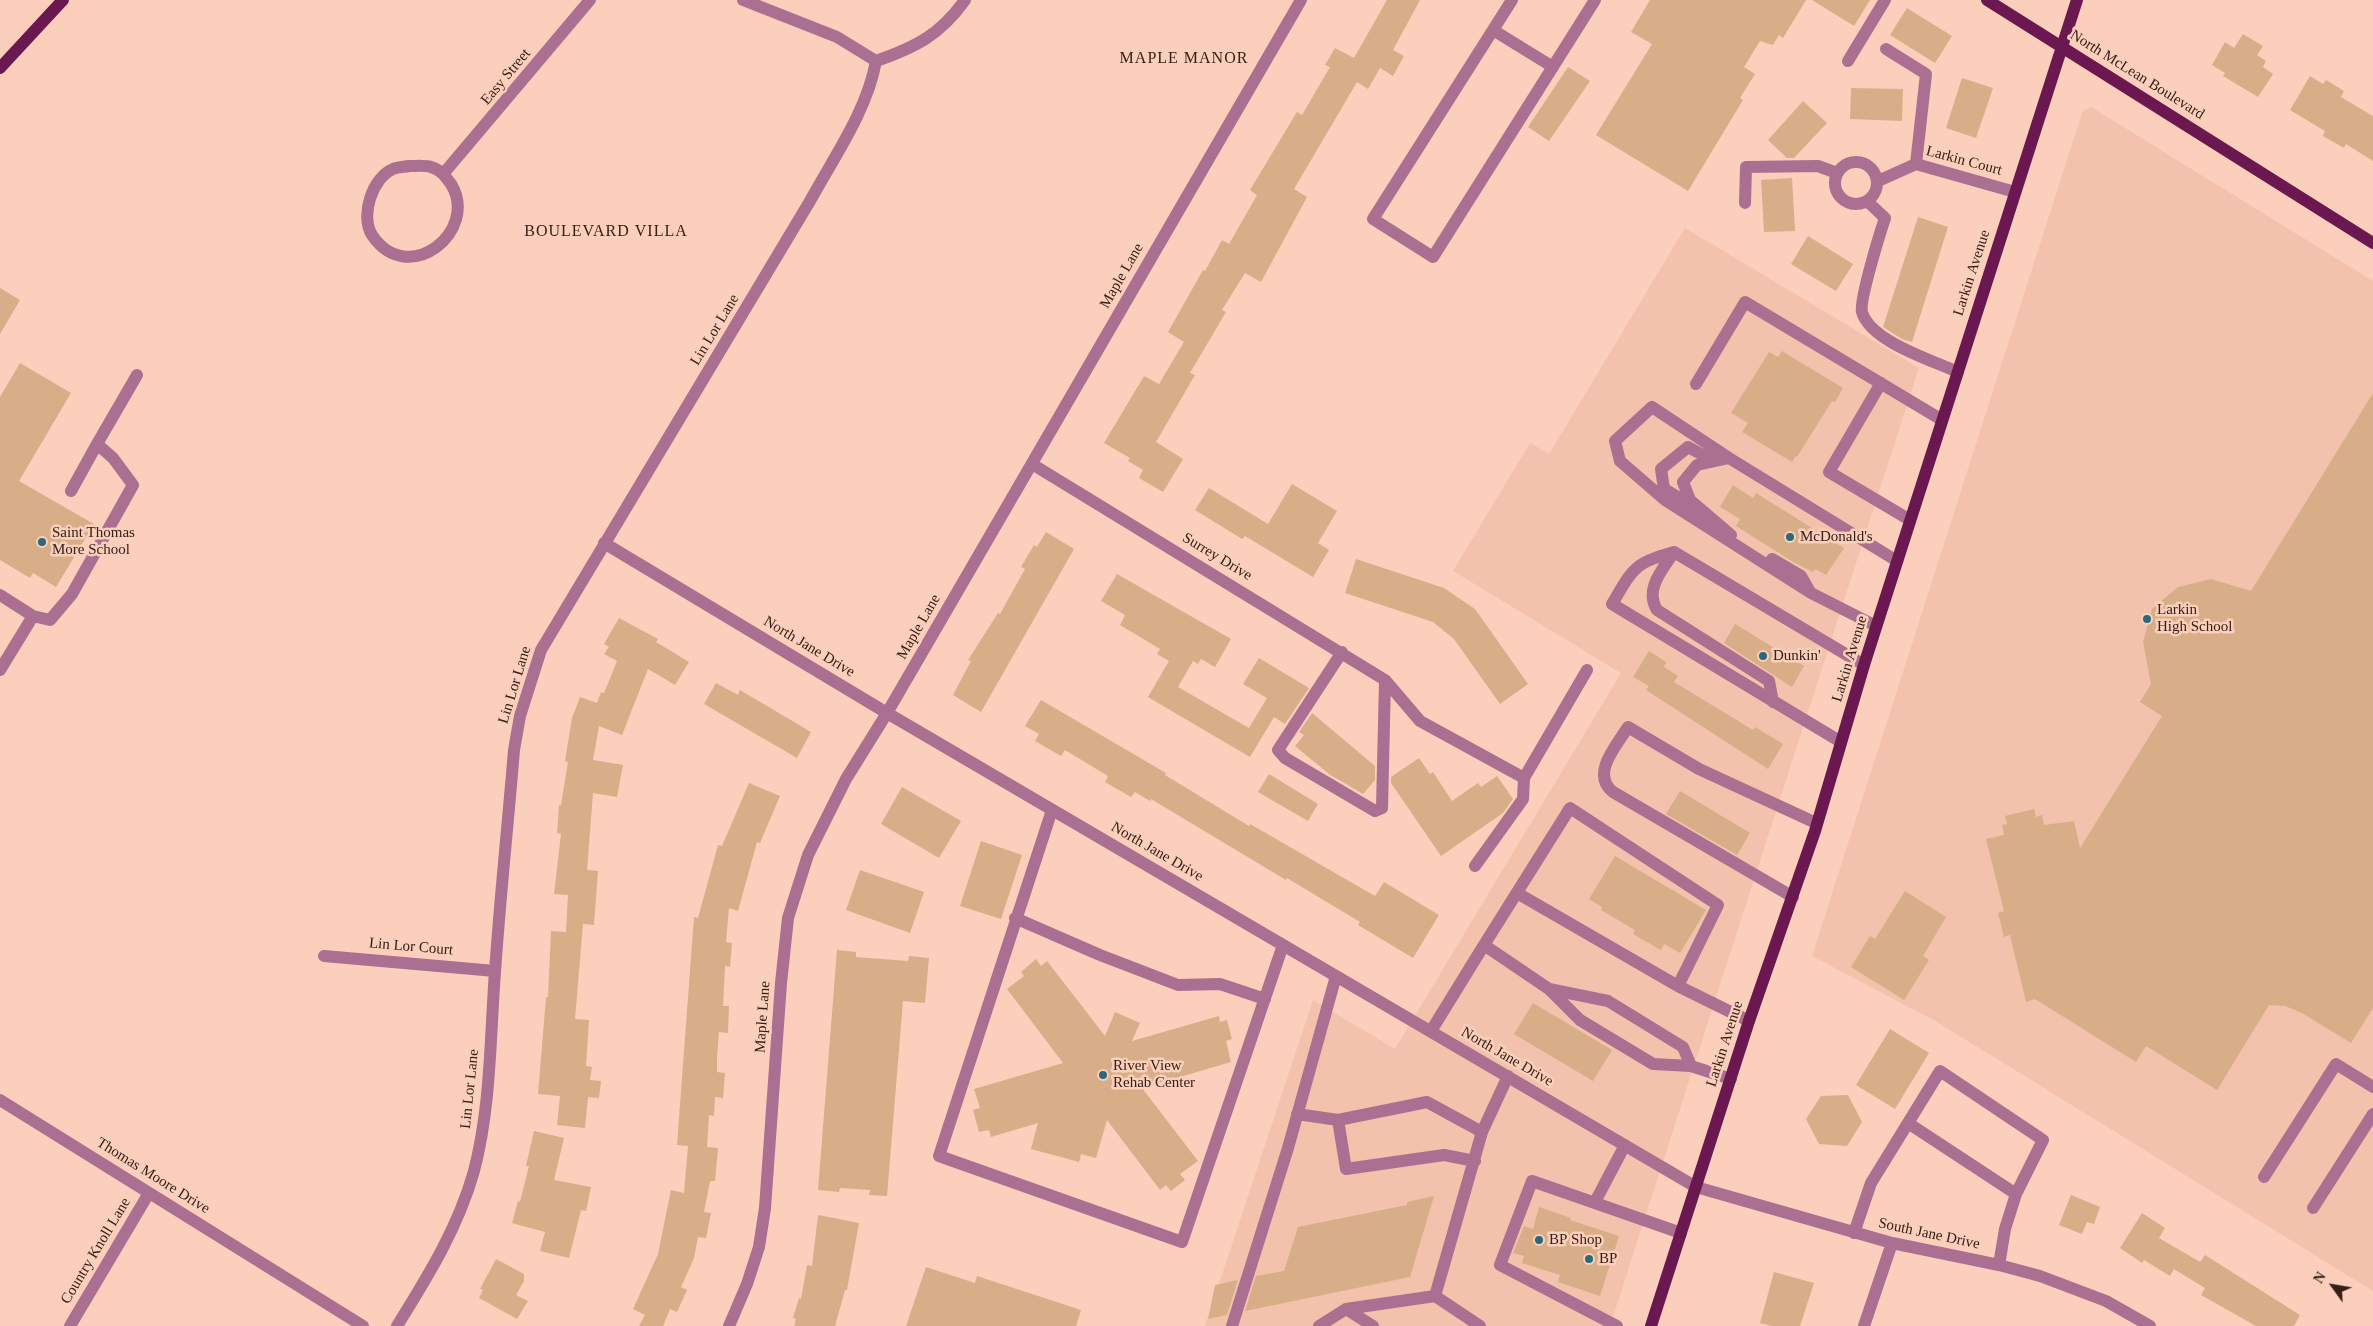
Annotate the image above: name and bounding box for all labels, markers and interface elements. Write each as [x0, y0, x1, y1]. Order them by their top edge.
street label: North McLean Boulevard [2067, 26, 2207, 124]
street label: Easy Street [477, 45, 535, 109]
district label: MAPLE MANOR [1118, 49, 1250, 69]
street label: Larkin Court [1924, 142, 2004, 180]
district label: BOULEVARD VILLA [522, 222, 690, 242]
street label: Larkin Avenue [1950, 228, 1994, 318]
street label: Maple Lane [1096, 240, 1148, 312]
street label: Lin Lor Lane [687, 291, 743, 369]
place label: Saint Thomas More School [52, 524, 135, 559]
place label: McDonald's [1800, 528, 1873, 546]
street label: Surrey Drive [1179, 529, 1255, 585]
marker: McDonald's [1784, 531, 1796, 543]
marker: Saint Thomas More School [36, 536, 48, 548]
street label: Maple Lane [893, 591, 945, 663]
place label: Larkin High School [2157, 601, 2232, 636]
street label: North Jane Drive [760, 613, 858, 681]
marker: Larkin High School [2141, 613, 2153, 625]
street label: Larkin Avenue [1828, 614, 1872, 704]
street label: Lin Lor Lane [495, 644, 535, 726]
place label: Dunkin' [1773, 647, 1821, 665]
marker: Dunkin' [1757, 650, 1769, 662]
street label: North Jane Drive [1108, 818, 1206, 886]
street label: Lin Lor Court [368, 934, 454, 960]
street label: Maple Lane [752, 980, 774, 1054]
street label: Larkin Avenue [1703, 999, 1747, 1089]
street label: North Jane Drive [1458, 1023, 1556, 1091]
street label: Lin Lor Lane [457, 1048, 483, 1130]
place label: River View Rehab Center [1113, 1057, 1195, 1092]
marker: River View Rehab Center [1097, 1069, 1109, 1081]
street label: Thomas Moore Drive [93, 1134, 213, 1218]
street label: Country Knoll Lane [57, 1195, 135, 1307]
street label: South Jane Drive [1877, 1214, 1981, 1254]
place label: BP Shop [1549, 1231, 1602, 1249]
marker: BP Shop [1533, 1234, 1545, 1246]
place label: BP [1599, 1250, 1617, 1268]
marker: BP [1583, 1253, 1595, 1265]
north arrow [2308, 1261, 2358, 1311]
text: N [2311, 1270, 2329, 1286]

